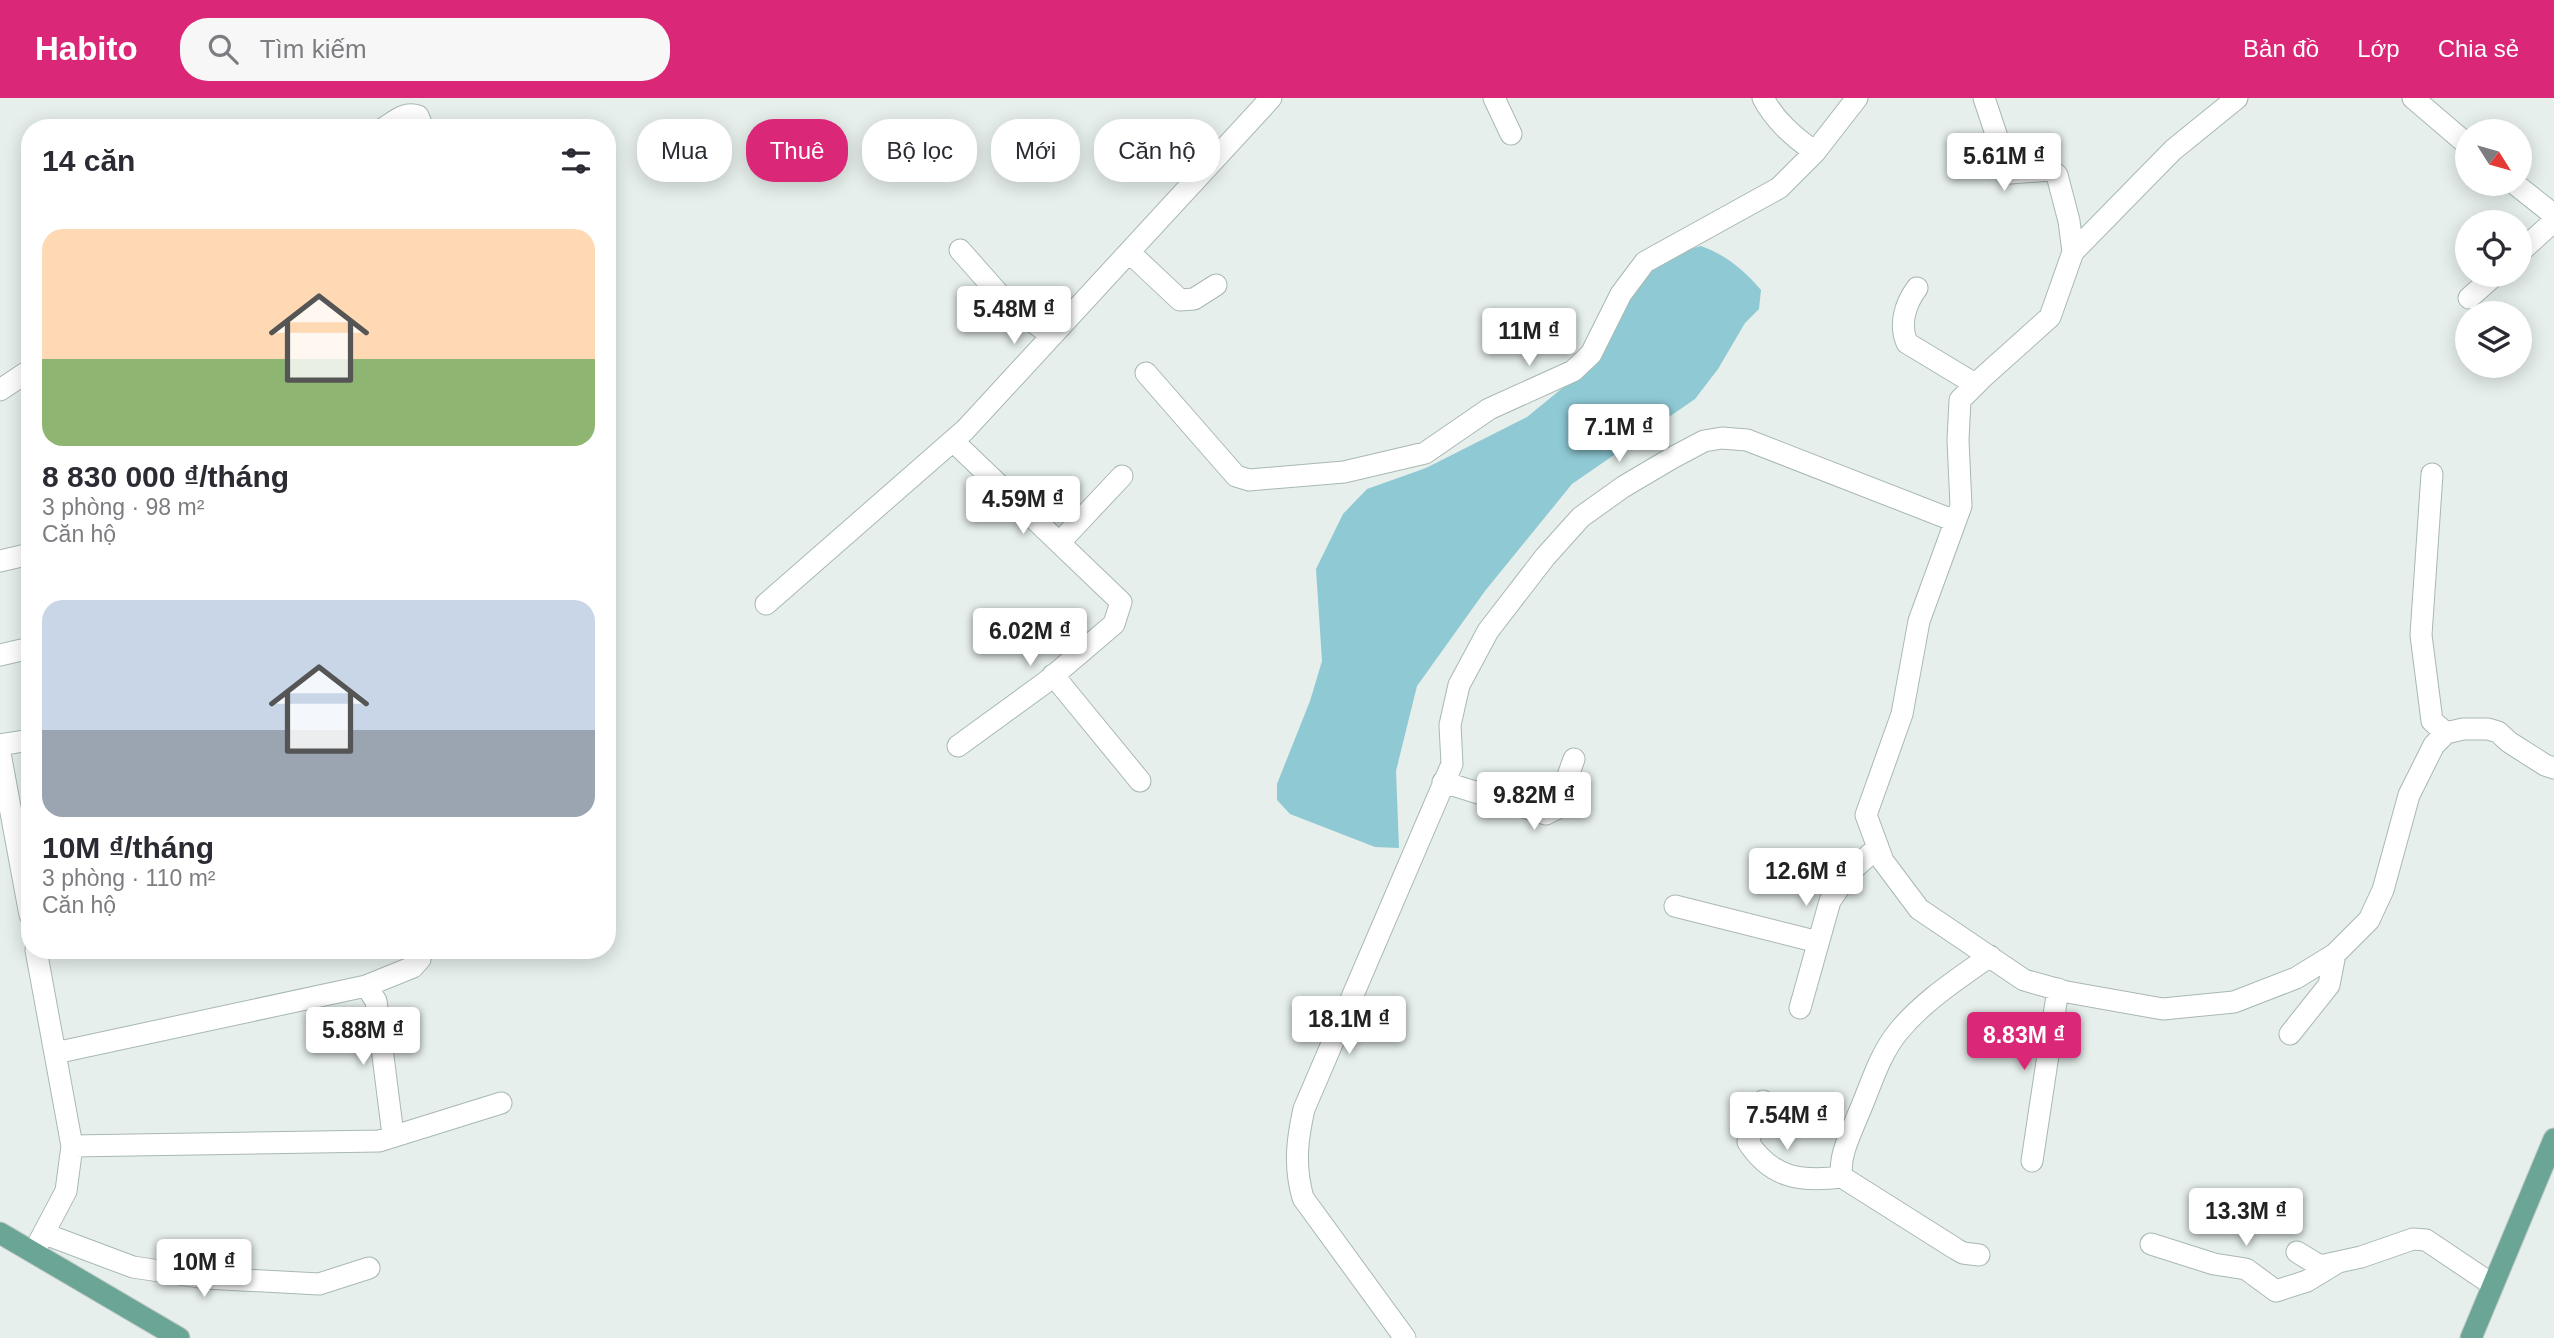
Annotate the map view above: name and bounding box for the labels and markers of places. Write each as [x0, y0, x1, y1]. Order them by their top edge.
pin: 5.61M ₫ [1939, 134, 2069, 193]
pin: 5.48M ₫ [949, 286, 1079, 346]
pin: 11M ₫ [1480, 308, 1578, 368]
pin: 7.1M ₫ [1562, 404, 1676, 464]
pin: 4.59M ₫ [958, 476, 1088, 536]
pin: 6.02M ₫ [965, 608, 1095, 668]
pin: 9.82M ₫ [1469, 772, 1599, 832]
pin: 12.6M ₫ [1741, 848, 1871, 908]
pin: 18.1M ₫ [1284, 996, 1414, 1056]
pin: 5.88M ₫ [298, 1007, 428, 1067]
pin: 8.83M ₫ [1959, 1012, 2089, 1072]
pin: 7.54M ₫ [1722, 1093, 1852, 1152]
pin: 13.3M ₫ [2181, 1188, 2311, 1248]
pin: 10M ₫ [155, 1240, 253, 1299]

